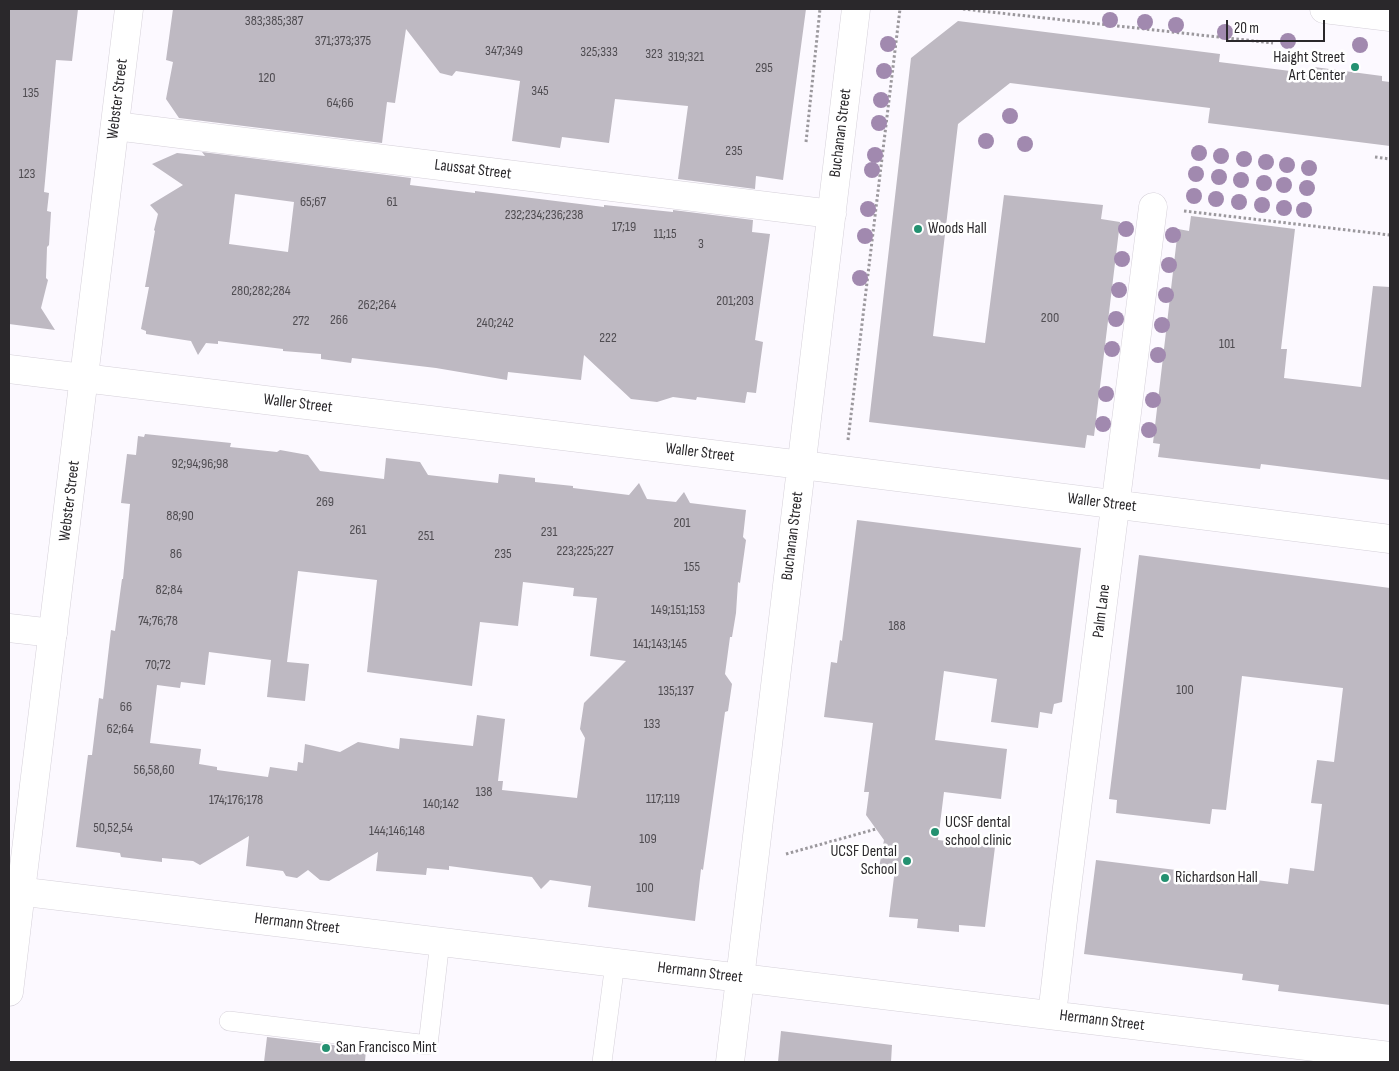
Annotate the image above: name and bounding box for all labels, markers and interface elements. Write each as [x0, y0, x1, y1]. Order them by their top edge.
scale bar [1229, 10, 1328, 42]
house number: 383;385;387 [245, 13, 303, 29]
text: 20 m [1234, 19, 1259, 38]
house number: 371;373;375 [315, 33, 371, 49]
house number: 347;349 [485, 43, 523, 59]
house number: 325;333 [580, 44, 618, 60]
house number: 323 [645, 46, 663, 62]
place label: Haight Street Art Center [1273, 48, 1345, 86]
house number: 319;321 [668, 49, 704, 65]
street label: Webster Street [104, 58, 132, 140]
house number: 295 [755, 60, 773, 76]
marker: Haight Street Art Center [1349, 61, 1361, 73]
house number: 120 [258, 70, 276, 86]
house number: 345 [531, 83, 549, 99]
house number: 135 [23, 85, 39, 101]
street label: Buchanan Street [826, 87, 856, 179]
house number: 64;66 [326, 95, 354, 111]
house number: 235 [725, 143, 743, 159]
street label: Laussat Street [433, 156, 513, 184]
house number: 123 [19, 166, 35, 182]
house number: 65;67 [300, 194, 326, 210]
house number: 61 [386, 194, 398, 210]
house number: 232;234;236;238 [505, 207, 583, 223]
house number: 17;19 [612, 219, 636, 235]
place label: Woods Hall [928, 219, 987, 239]
marker: Woods Hall [912, 223, 924, 235]
house number: 11;15 [653, 226, 677, 242]
house number: 3 [698, 236, 704, 252]
house number: 280;282;284 [231, 283, 291, 299]
house number: 201;203 [716, 293, 754, 309]
house number: 262;264 [358, 297, 396, 313]
house number: 200 [1041, 310, 1059, 326]
house number: 266 [330, 312, 348, 328]
house number: 272 [292, 313, 310, 329]
house number: 240;242 [476, 315, 514, 331]
house number: 222 [599, 330, 617, 346]
house number: 101 [1219, 336, 1235, 352]
street label: Waller Street [262, 390, 334, 418]
street label: Waller Street [664, 439, 736, 467]
house number: 92;94;96;98 [172, 456, 228, 472]
street label: Webster Street [56, 460, 84, 542]
street label: Waller Street [1066, 489, 1138, 517]
street label: Buchanan Street [778, 490, 808, 582]
house number: 269 [316, 494, 334, 510]
house number: 88;90 [166, 508, 194, 524]
house number: 201 [674, 515, 690, 531]
house number: 261 [350, 522, 366, 538]
house number: 231 [541, 524, 557, 540]
house number: 251 [418, 528, 434, 544]
house number: 223;225;227 [556, 543, 614, 559]
house number: 86 [170, 546, 182, 562]
house number: 235 [494, 546, 512, 562]
house number: 155 [684, 559, 700, 575]
house number: 82;84 [155, 582, 183, 598]
street label: Palm Lane [1089, 583, 1115, 639]
house number: 149;151;153 [651, 602, 705, 618]
house number: 74;76;78 [138, 613, 178, 629]
house number: 188 [888, 618, 906, 634]
house number: 141;143;145 [633, 636, 687, 652]
house number: 70;72 [145, 657, 171, 673]
house number: 100 [1176, 682, 1194, 698]
house number: 135;137 [658, 683, 694, 699]
house number: 66 [120, 699, 132, 715]
house number: 133 [644, 716, 660, 732]
house number: 62;64 [107, 721, 133, 737]
house number: 56,58,60 [134, 762, 174, 778]
house number: 138 [476, 784, 492, 800]
house number: 117;119 [646, 791, 680, 807]
house number: 174;176;178 [209, 792, 263, 808]
house number: 140;142 [423, 796, 459, 812]
place label: UCSF dental school clinic [945, 813, 1012, 851]
house number: 50,52,54 [93, 820, 133, 836]
house number: 144;146;148 [369, 823, 425, 839]
marker: UCSF dental school clinic [929, 826, 941, 838]
house number: 109 [639, 831, 657, 847]
place label: UCSF Dental School [830, 842, 897, 880]
marker: UCSF Dental School [901, 855, 913, 867]
place label: Richardson Hall [1175, 868, 1258, 888]
marker: Richardson Hall [1159, 872, 1171, 884]
house number: 100 [636, 880, 654, 896]
street label: Hermann Street [253, 909, 341, 939]
street label: Hermann Street [656, 958, 744, 988]
street label: Hermann Street [1058, 1006, 1146, 1036]
place label: San Francisco Mint [336, 1038, 437, 1058]
marker: San Francisco Mint [320, 1042, 332, 1054]

